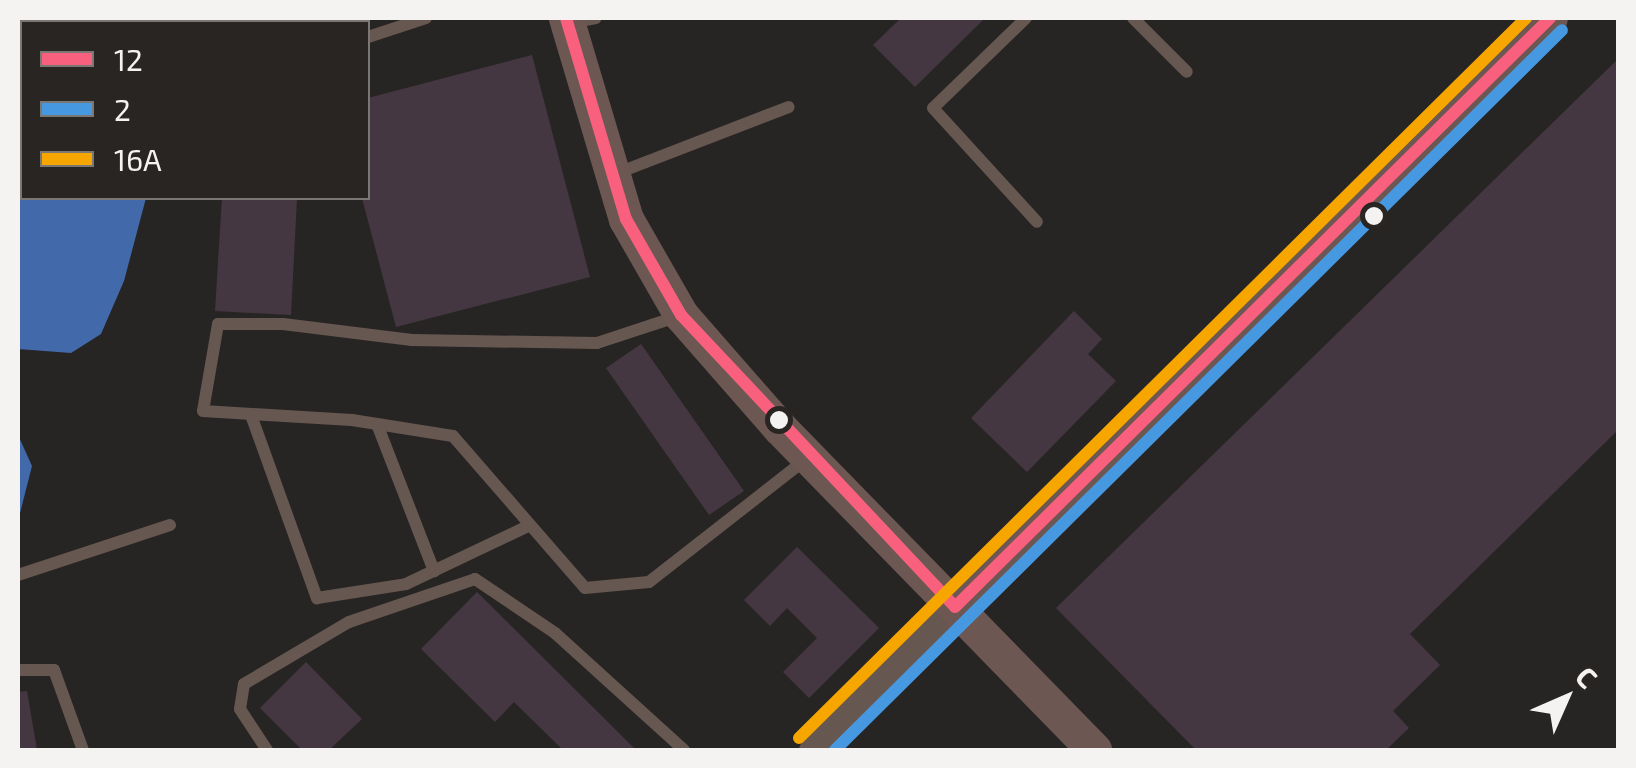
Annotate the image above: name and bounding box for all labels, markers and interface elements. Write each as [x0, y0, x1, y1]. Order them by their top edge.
legend [20, 20, 370, 200]
text: 12 [114, 41, 143, 77]
text: 2 [114, 91, 131, 127]
text: 16А [114, 141, 162, 177]
unlabelled marker [1364, 206, 1384, 226]
unlabelled marker [769, 410, 789, 430]
north arrow [1516, 648, 1616, 748]
text: С [1569, 659, 1605, 695]

